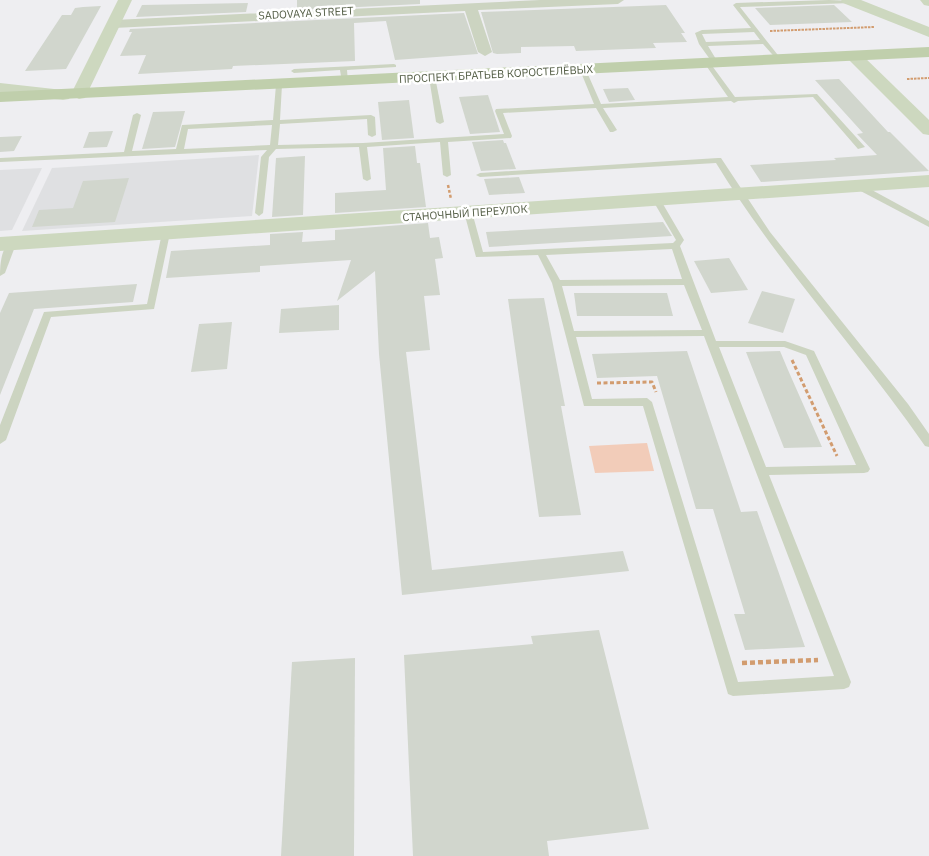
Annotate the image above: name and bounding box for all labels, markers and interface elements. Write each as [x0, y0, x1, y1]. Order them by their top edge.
street label: SADOVAYA STREET [258, 3, 355, 22]
street label: ПРОСПЕКТ БРАТЬЕВ КОРОСТЕЛЁВЫХ [399, 62, 594, 86]
street label: СТАНОЧНЫЙ ПЕРЕУЛОК [402, 202, 528, 224]

